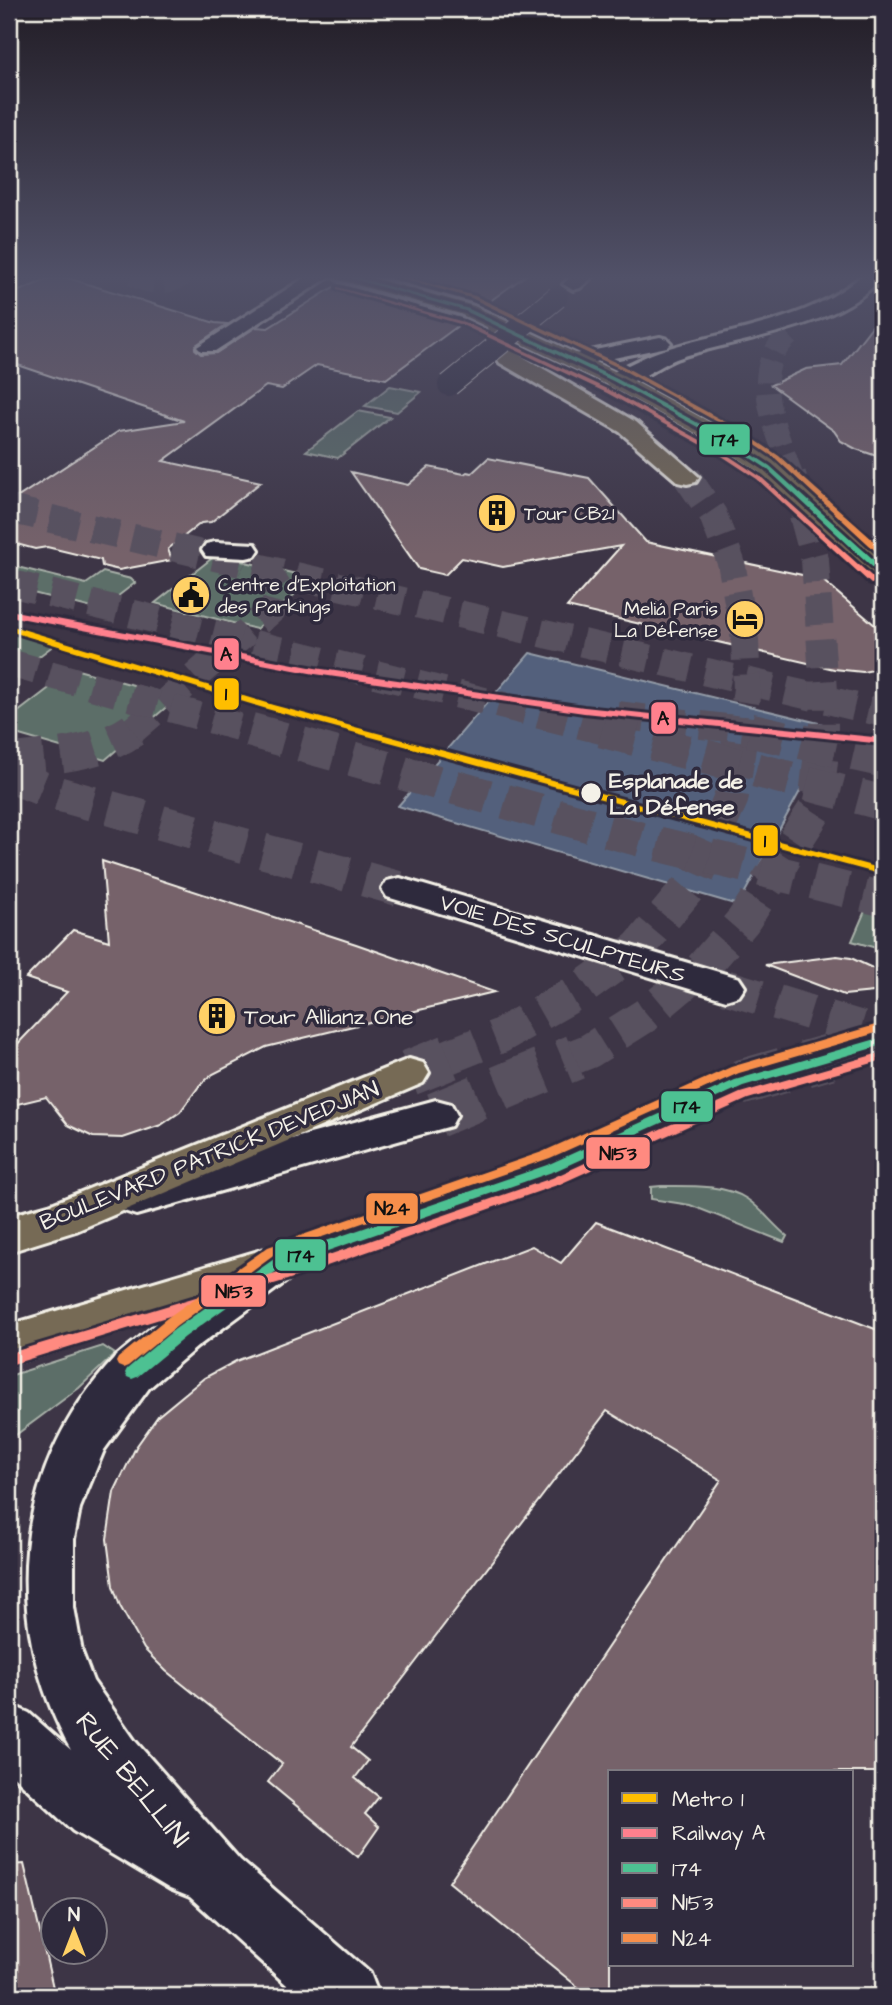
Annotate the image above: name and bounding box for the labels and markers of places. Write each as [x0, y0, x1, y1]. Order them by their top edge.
building icon: Tour CB21 [476, 492, 518, 534]
place label: Tour CB21 [524, 501, 615, 528]
place label: Centre d'Exploitation des Parkings [218, 572, 396, 622]
public building icon: Centre d'Exploitation des Parkings [170, 574, 212, 616]
place label: Meliá Paris La Défense [614, 596, 718, 645]
hotel icon: Meliá Paris La Défense [724, 598, 766, 640]
place label: Esplanade de La Défense [609, 765, 744, 823]
marker: Esplanade de La Défense [579, 781, 603, 805]
building icon: Tour Allianz One [196, 995, 238, 1037]
place label: Tour Allianz One [244, 1001, 413, 1033]

